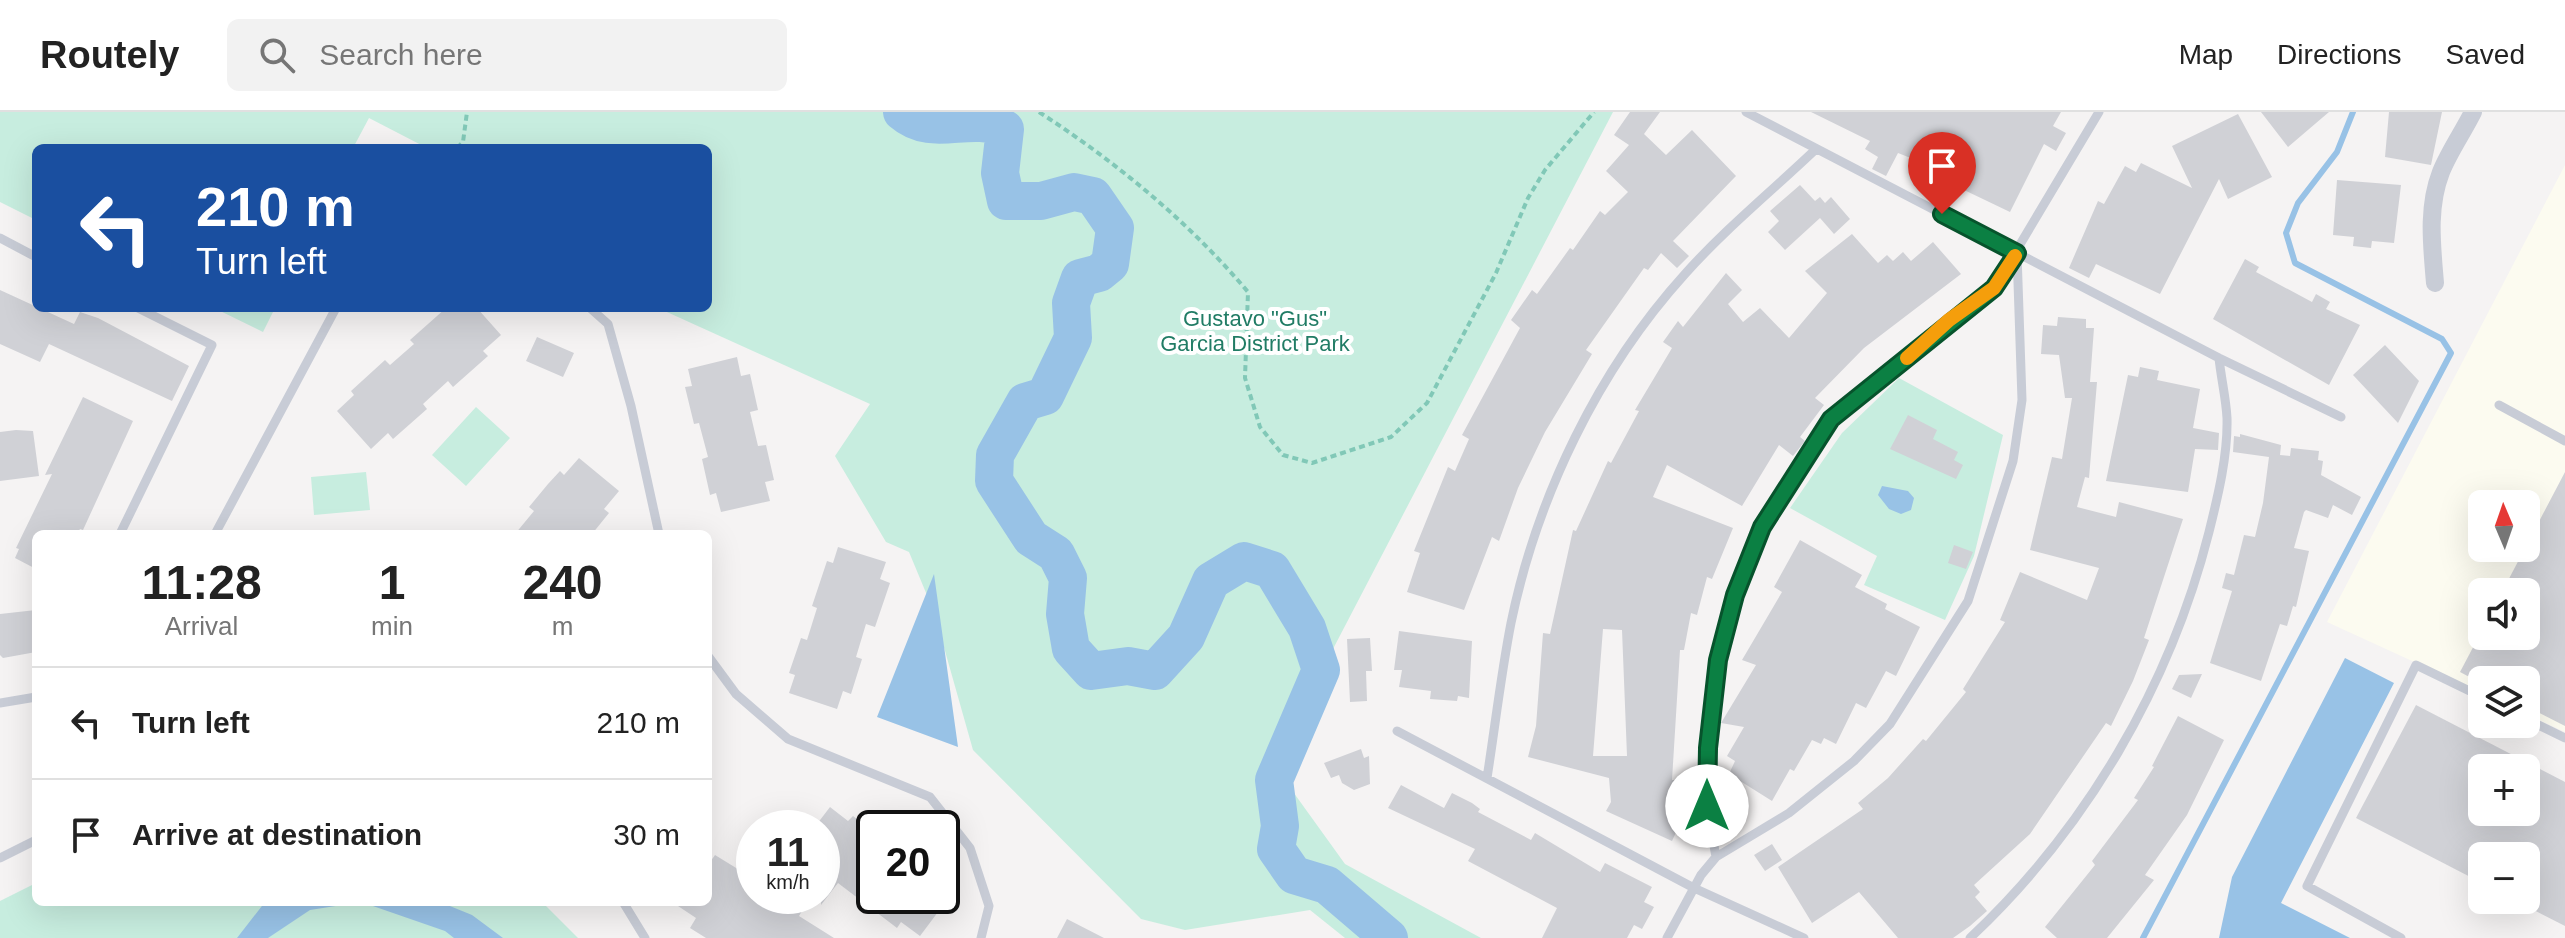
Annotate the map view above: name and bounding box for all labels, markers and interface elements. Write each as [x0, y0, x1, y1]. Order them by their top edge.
search box [227, 19, 787, 91]
icon: search [255, 33, 299, 77]
text: Routely [40, 34, 179, 76]
text: Search here [319, 38, 483, 71]
text: Map [2179, 39, 2233, 70]
text: Directions [2277, 39, 2402, 70]
text: Saved [2446, 39, 2525, 70]
pin [1908, 132, 1976, 214]
icon: arrive [1920, 144, 1964, 188]
text: 210 m [196, 175, 355, 238]
icon: left [64, 176, 168, 280]
text: Turn left [196, 241, 327, 282]
park label: Gustavo "Gus" Garcia District Park [1160, 306, 1351, 356]
north arrow [2468, 490, 2540, 562]
map controls [2468, 490, 2540, 914]
text: 11:28 [141, 556, 262, 609]
text: 1 [379, 556, 405, 609]
text: 240 [522, 556, 603, 609]
button: sound [2468, 578, 2540, 650]
text: Arrival [165, 611, 238, 641]
text: min [371, 611, 413, 641]
text: m [552, 611, 573, 641]
button: layers [2468, 666, 2540, 738]
icon: left [64, 701, 108, 745]
text: Turn left [132, 706, 250, 739]
text: 210 m [597, 706, 680, 739]
button: + [2468, 754, 2540, 826]
position arrow [1665, 764, 1749, 848]
speed limit sign: 20 [856, 810, 960, 914]
icon: arrive [64, 813, 108, 857]
text: Arrive at destination [132, 818, 422, 851]
text: 30 m [613, 818, 680, 851]
text: 11 [767, 830, 809, 874]
button: − [2468, 842, 2540, 914]
text: km/h [766, 871, 810, 893]

